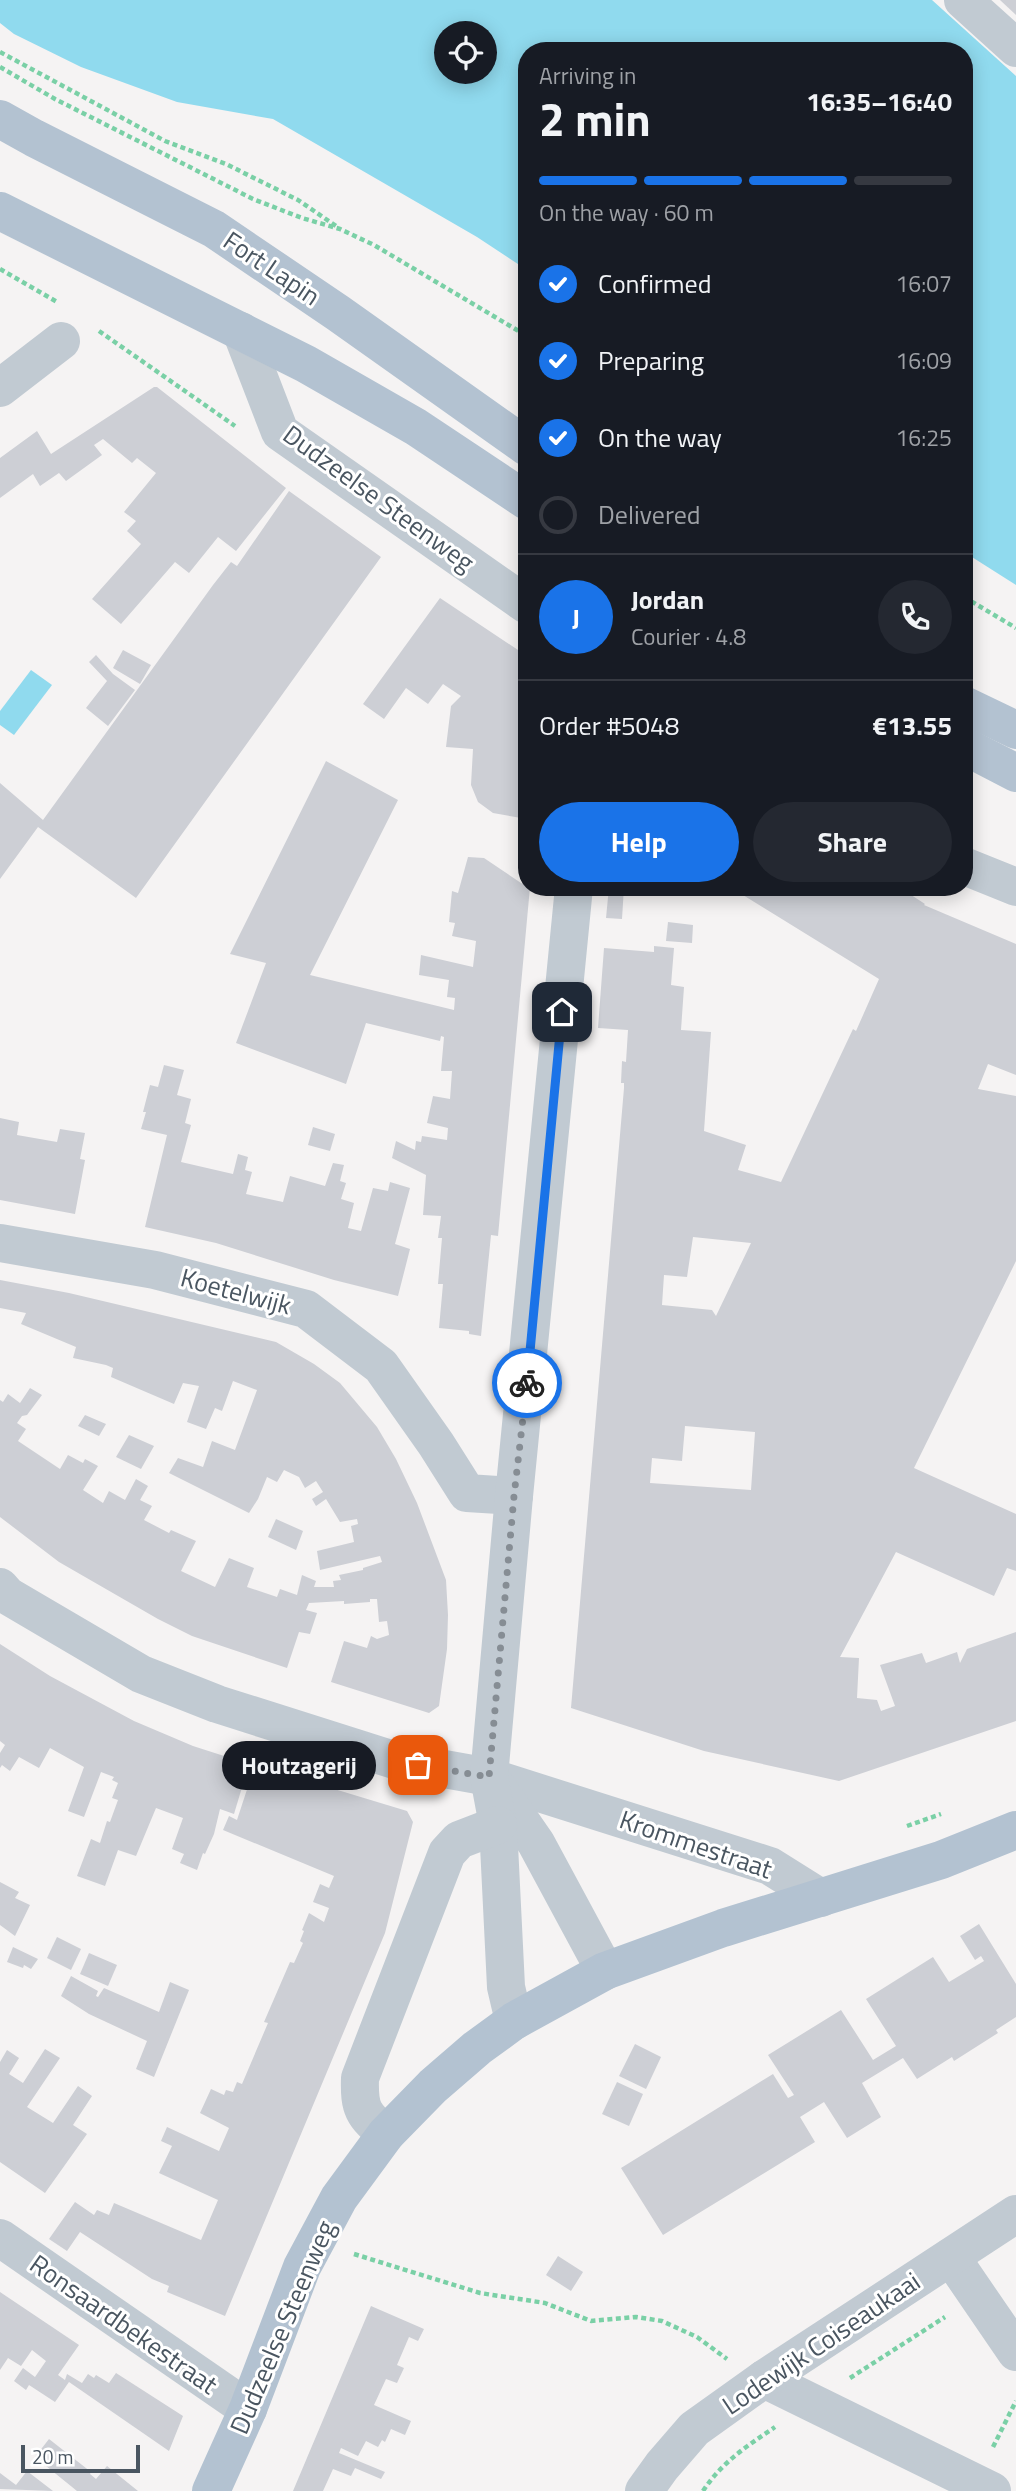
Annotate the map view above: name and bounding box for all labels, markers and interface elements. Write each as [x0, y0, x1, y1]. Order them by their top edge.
map controls [434, 21, 497, 84]
button: locate [434, 21, 497, 84]
text: Arriving in [539, 58, 636, 93]
text: 16:35–16:40 [806, 82, 952, 121]
text: 2 min [539, 84, 651, 154]
text: On the way · 60 m [539, 195, 714, 230]
street label: Fort Lapin [216, 221, 328, 315]
text: Confirmed [598, 264, 712, 303]
icon: check [539, 265, 577, 303]
text: 16:07 [895, 266, 952, 301]
text: Preparing [598, 341, 704, 380]
icon: check [539, 342, 577, 380]
text: 16:09 [895, 343, 952, 378]
street label: Dudzeelse Steenweg [275, 415, 483, 581]
text: On the way [598, 418, 722, 457]
icon: check [539, 419, 577, 457]
text: 16:25 [895, 420, 952, 455]
text: Delivered [598, 495, 701, 534]
text: Jordan [631, 580, 704, 619]
button: phone [878, 580, 952, 654]
text: J [572, 598, 580, 637]
text: Courier · 4.8 [631, 619, 746, 654]
text: Order #5048 [539, 706, 679, 745]
text: €13.55 [873, 706, 952, 745]
button: Help [539, 802, 739, 882]
button: Share [753, 802, 952, 882]
pin [532, 982, 592, 1042]
icon: home [543, 993, 581, 1031]
street label: Koetelwijk [176, 1258, 296, 1324]
courier [492, 1348, 562, 1418]
icon: bike [508, 1364, 546, 1402]
pin [388, 1735, 448, 1795]
callout: Houtzagerij [222, 1740, 376, 1790]
icon: bag [399, 1746, 437, 1784]
text: Houtzagerij [241, 1748, 357, 1783]
street label: Krommestraat [614, 1800, 778, 1888]
street label: Dudzeelse Steenweg [219, 2214, 345, 2440]
street label: Ronsaardbekestraat [22, 2245, 226, 2403]
street label: Lodewijk Coiseaukaai [714, 2262, 928, 2424]
scale bar [21, 2442, 140, 2474]
text: 20 m [32, 2442, 73, 2471]

